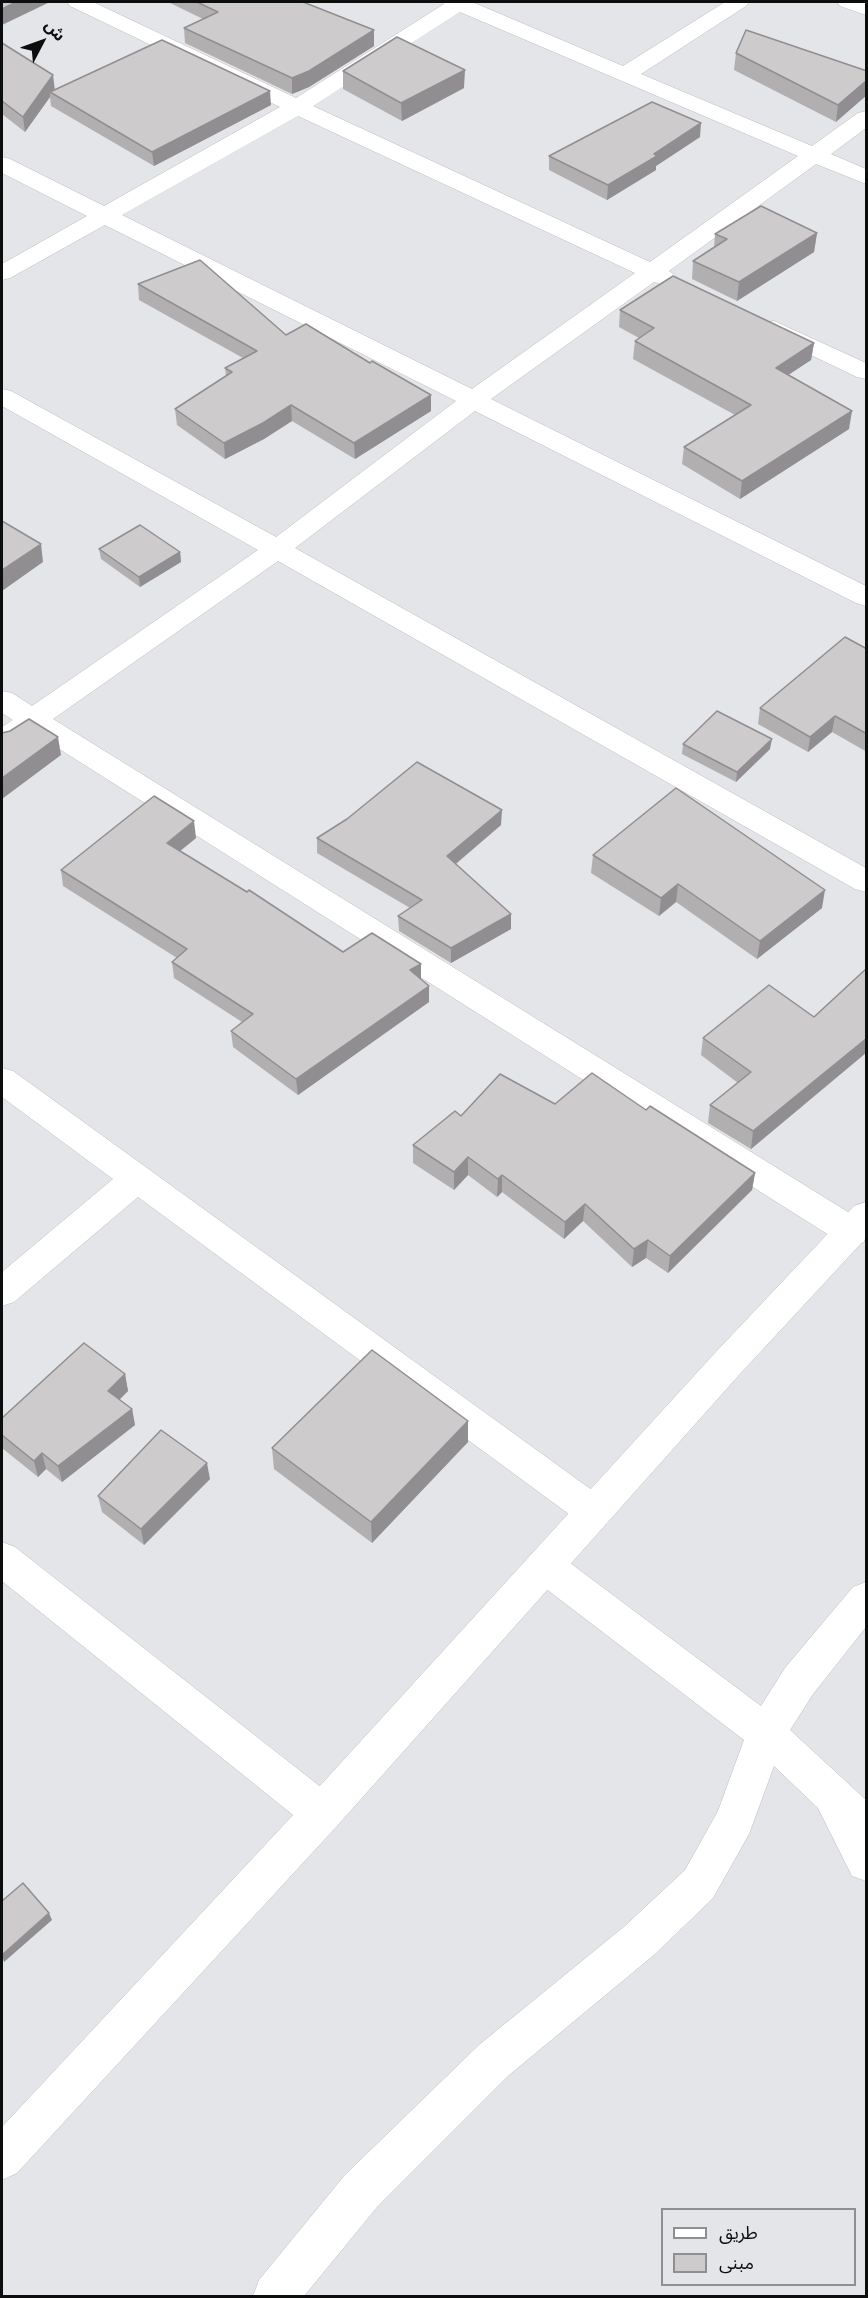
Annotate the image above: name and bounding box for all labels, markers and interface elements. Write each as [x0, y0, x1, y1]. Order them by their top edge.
north arrow [12, 12, 72, 72]
text: ش [42, 16, 70, 44]
legend [661, 2208, 856, 2286]
text: طريق [719, 2222, 758, 2242]
text: مبنى [719, 2252, 754, 2272]

